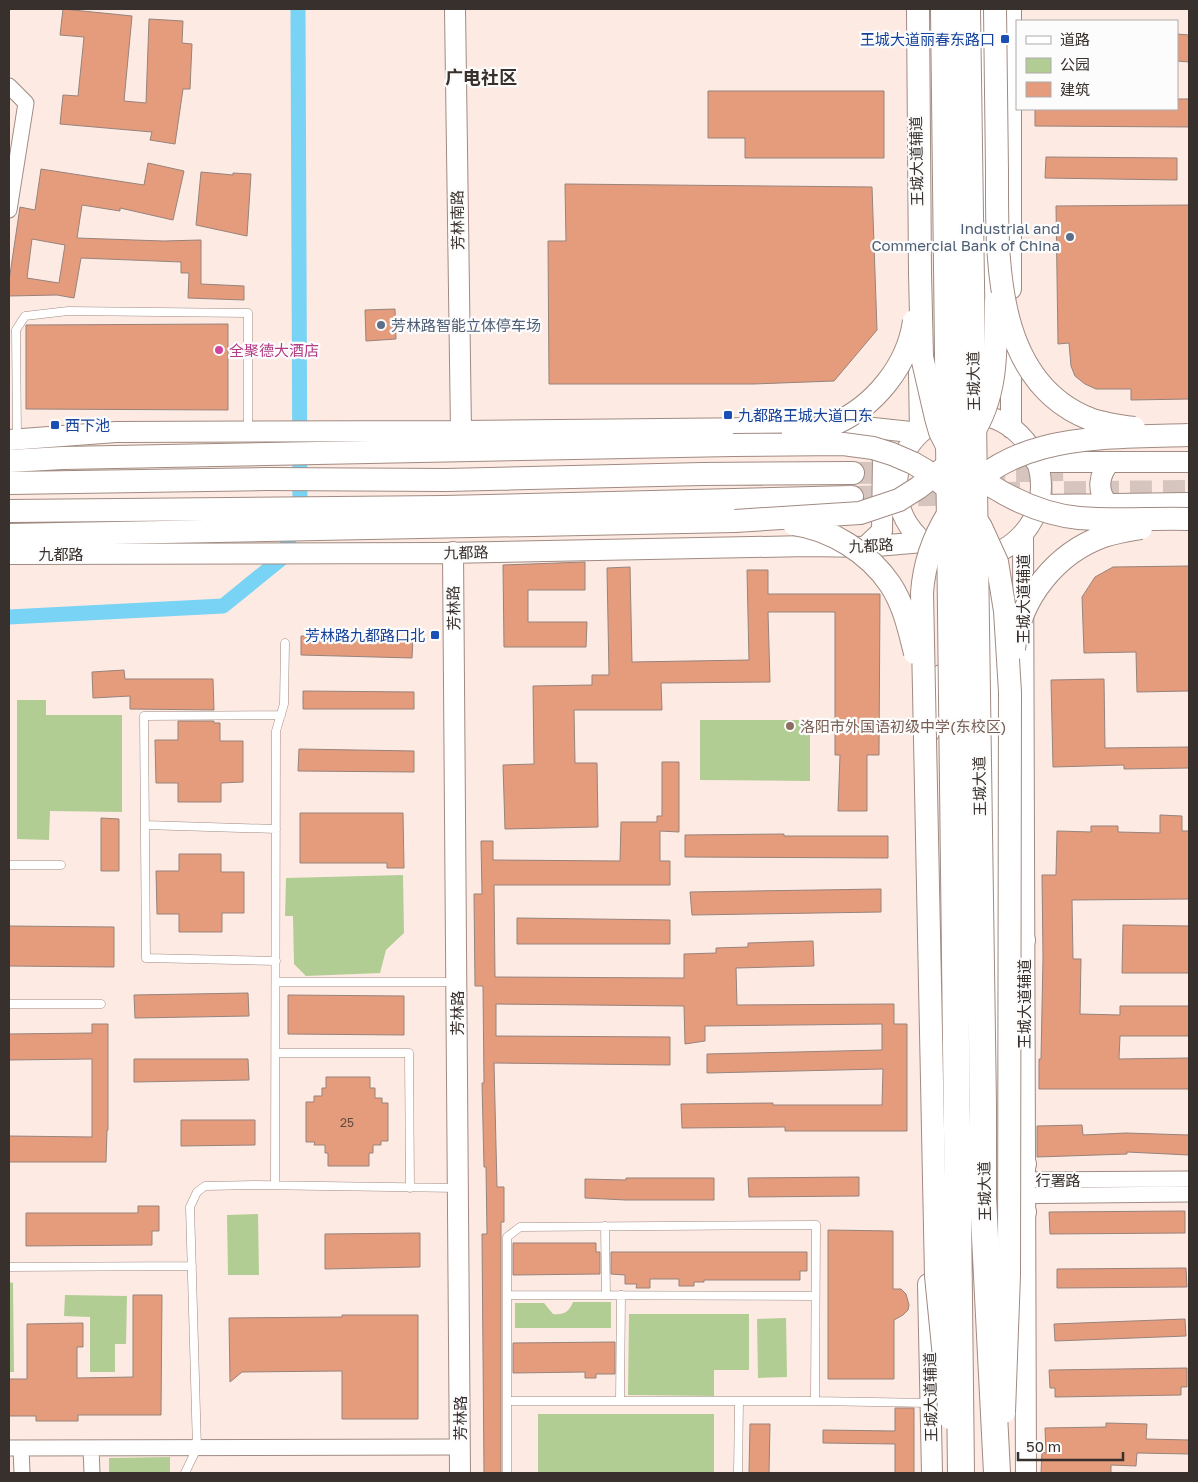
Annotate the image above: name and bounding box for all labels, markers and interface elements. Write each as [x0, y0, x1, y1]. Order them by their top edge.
legend [1016, 20, 1178, 110]
place label: 王城大道丽春东路口 [860, 30, 995, 48]
text: 道路 [1060, 30, 1090, 48]
marker: 王城大道丽春东路口 [999, 33, 1011, 45]
text: 公园 [1060, 55, 1090, 73]
district label: 广电社区 [445, 66, 517, 88]
text: 建筑 [1060, 80, 1090, 98]
street label: 王城大道辅道 [906, 116, 926, 206]
street label: 芳林南路 [447, 190, 467, 250]
place label: Industrial and Commercial Bank of China [871, 219, 1060, 254]
marker: Industrial and Commercial Bank of China [1064, 231, 1076, 243]
place label: 芳林路智能立体停车场 [391, 316, 541, 334]
marker: 芳林路智能立体停车场 [375, 319, 387, 331]
place label: 全聚德大酒店 [229, 341, 319, 359]
marker: 全聚德大酒店 [213, 344, 225, 356]
street label: 王城大道 [963, 351, 983, 411]
place label: 九都路王城大道口东 [738, 406, 873, 424]
marker: 九都路王城大道口东 [722, 409, 734, 421]
place label: 西下池 [65, 416, 110, 434]
marker: 西下池 [49, 419, 61, 431]
street label: 九都路 [848, 535, 894, 555]
street label: 九都路 [443, 543, 489, 561]
street label: 九都路 [38, 545, 84, 563]
street label: 王城大道辅道 [1014, 554, 1032, 644]
street label: 芳林路 [444, 585, 462, 631]
place label: 芳林路九都路口北 [305, 626, 425, 644]
marker: 芳林路九都路口北 [429, 629, 441, 641]
place label: 洛阳市外国语初级中学(东校区) [800, 717, 1006, 735]
marker: 洛阳市外国语初级中学(东校区) [784, 720, 796, 732]
street label: 王城大道 [969, 756, 989, 816]
street label: 王城大道辅道 [1015, 959, 1033, 1049]
street label: 芳林路 [448, 990, 466, 1036]
house number: 25 [340, 1115, 354, 1130]
street label: 王城大道 [974, 1161, 994, 1221]
street label: 行署路 [1035, 1171, 1081, 1189]
street label: 王城大道辅道 [920, 1352, 940, 1442]
street label: 芳林路 [451, 1395, 469, 1441]
scale bar [1018, 1430, 1123, 1462]
text: 50 m [1026, 1437, 1061, 1455]

